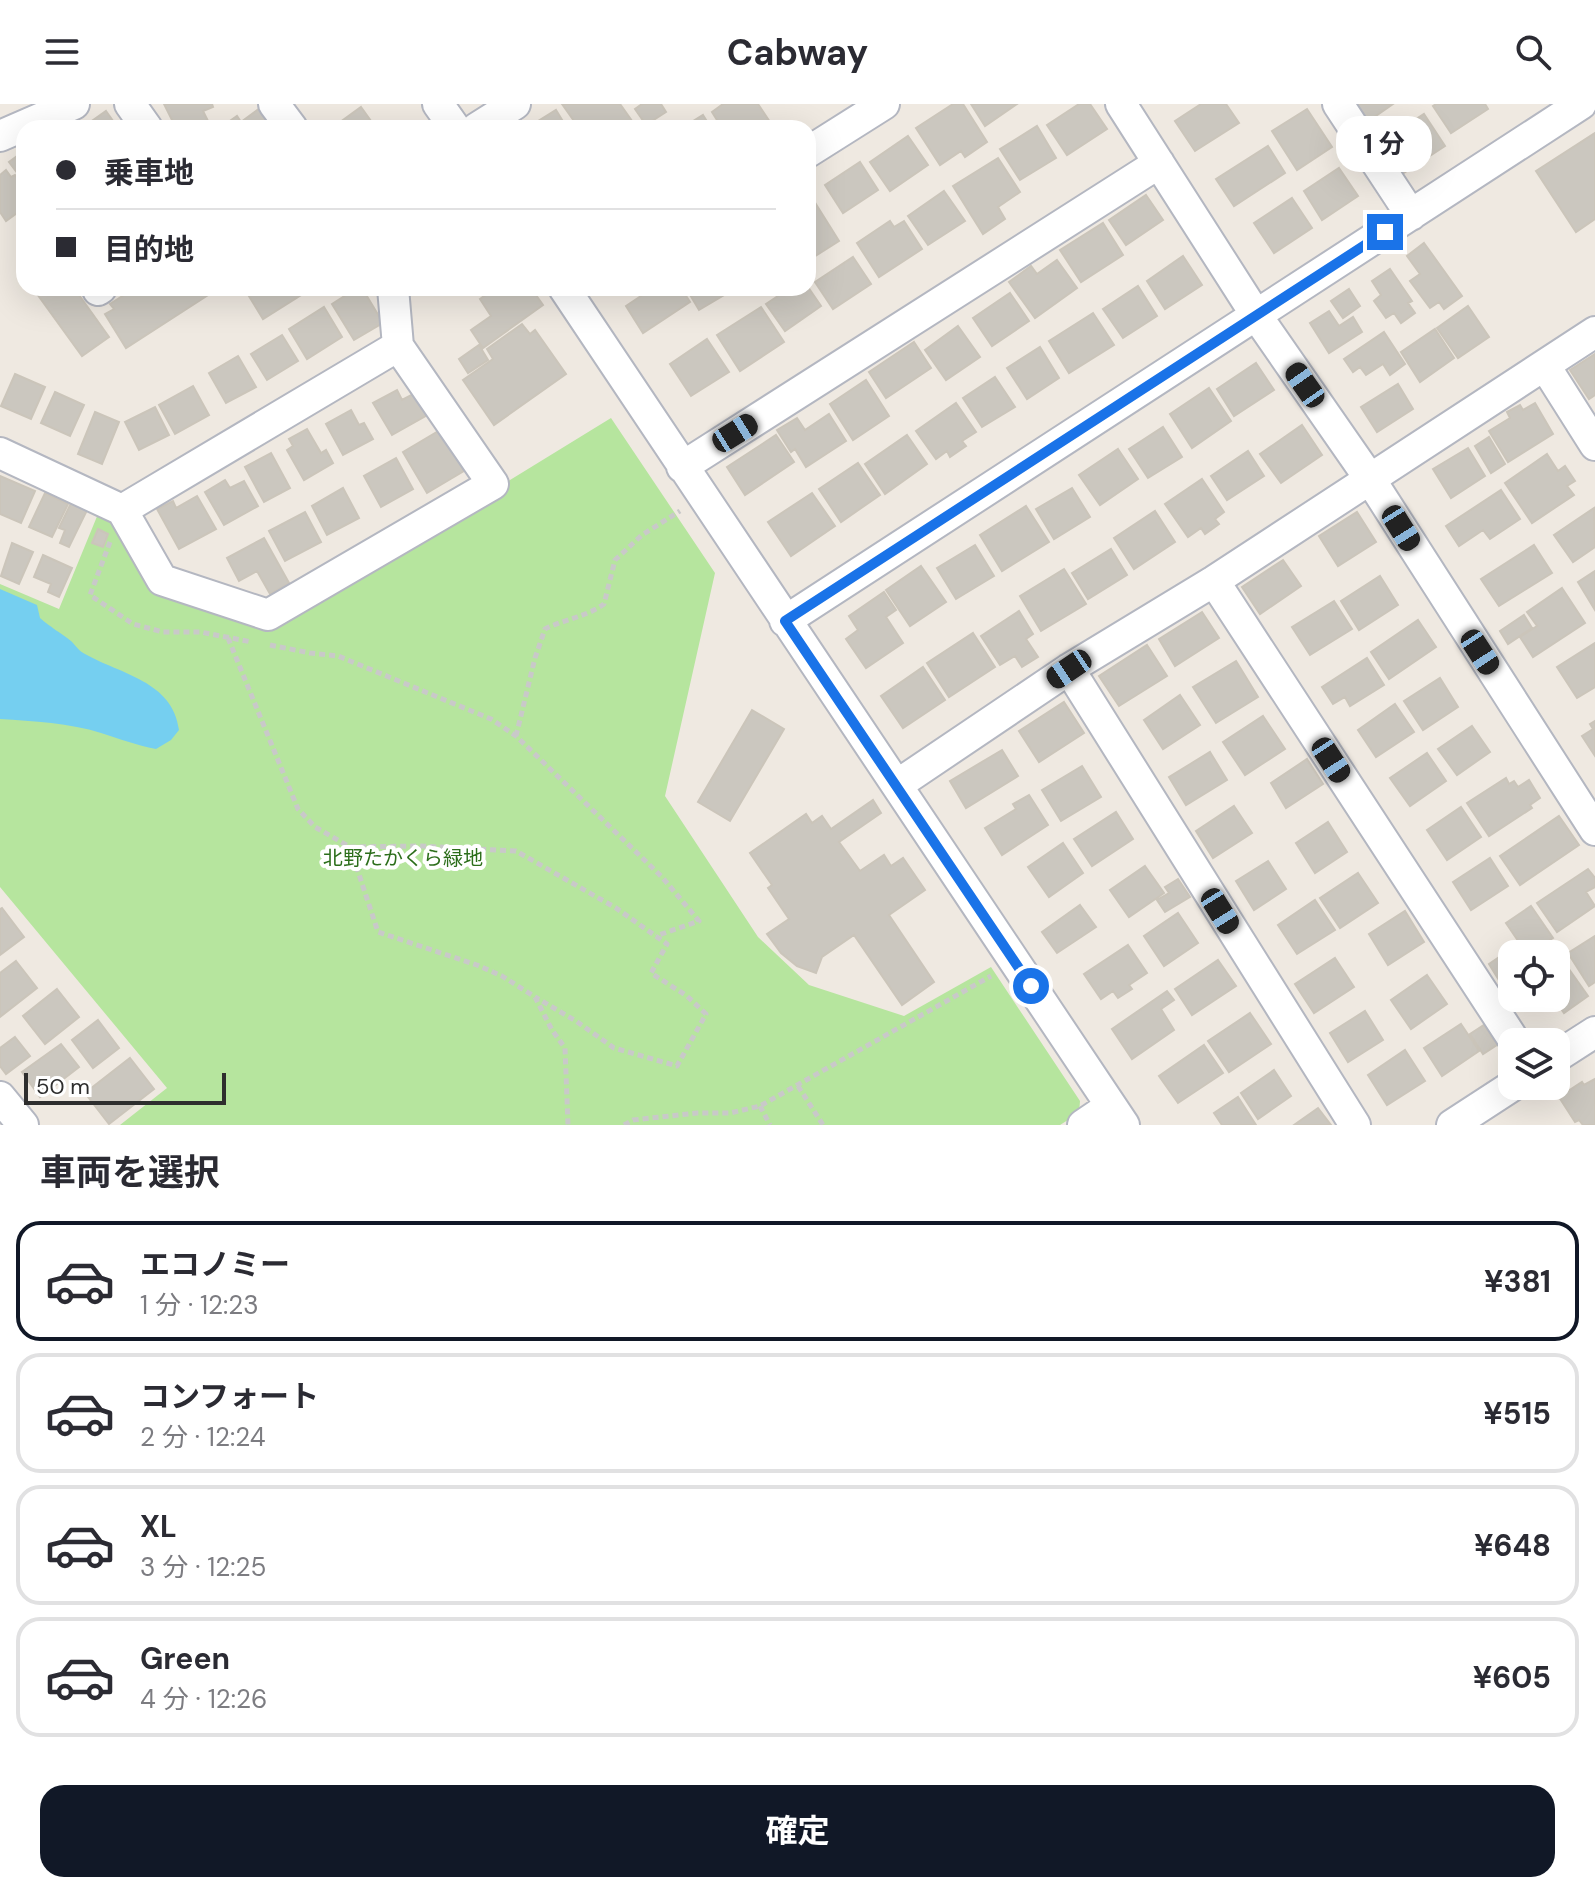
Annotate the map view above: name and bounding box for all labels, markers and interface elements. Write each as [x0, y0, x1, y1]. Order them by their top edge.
text: Cabway [727, 29, 868, 76]
icon: menu [40, 30, 84, 74]
icon: search [1511, 30, 1555, 74]
callout: 1 分 [1337, 116, 1433, 172]
text: 1 分 [1363, 127, 1405, 161]
text: 乗車地 [104, 153, 194, 192]
route end [1367, 214, 1403, 250]
text: 目的地 [104, 230, 194, 269]
car [1281, 358, 1329, 412]
car [708, 410, 762, 456]
car [1378, 501, 1424, 555]
car [1457, 625, 1503, 679]
car [1042, 646, 1096, 692]
car [1308, 733, 1354, 787]
park label: 北野たかくら緑地 [323, 845, 483, 871]
car [1197, 884, 1243, 938]
map controls [1498, 940, 1570, 1100]
button: locate [1498, 940, 1570, 1012]
route start [1013, 968, 1049, 1004]
button: layers [1498, 1028, 1570, 1100]
scale bar [24, 1069, 226, 1105]
text: 50 m [36, 1072, 90, 1101]
text: 車両を選択 [40, 1149, 220, 1196]
icon: car [44, 1245, 116, 1317]
text: エコノミー [140, 1245, 290, 1284]
text: ¥381 [1484, 1262, 1551, 1301]
text: 1 分 · 12:23 [140, 1288, 259, 1322]
icon: car [44, 1377, 116, 1449]
text: コンフォート [140, 1377, 319, 1416]
text: ¥515 [1483, 1394, 1551, 1433]
text: 2 分 · 12:24 [140, 1420, 266, 1454]
text: XL [140, 1507, 177, 1546]
icon: car [44, 1509, 116, 1581]
text: ¥648 [1474, 1526, 1551, 1565]
text: 3 分 · 12:25 [140, 1550, 266, 1584]
text: Green [140, 1639, 230, 1678]
icon: car [44, 1641, 116, 1713]
text: ¥605 [1473, 1658, 1551, 1697]
text: 4 分 · 12:26 [140, 1682, 267, 1716]
button: 確定 [40, 1785, 1555, 1877]

